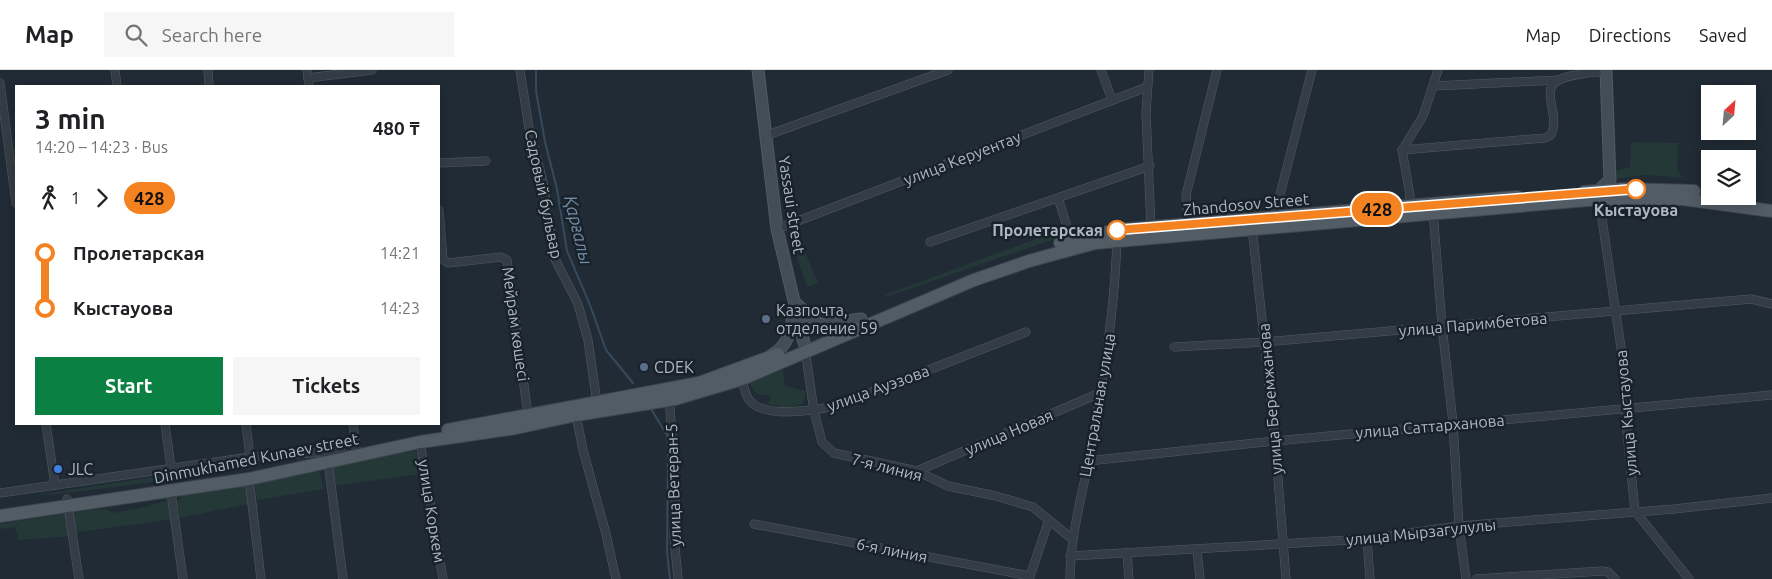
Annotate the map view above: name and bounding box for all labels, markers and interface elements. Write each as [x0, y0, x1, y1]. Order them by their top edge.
search box [104, 12, 454, 57]
text: Map [25, 21, 74, 48]
icon: search [122, 21, 150, 49]
text: Search here [162, 24, 262, 46]
text: Map [1525, 25, 1561, 45]
text: Directions [1589, 25, 1671, 45]
text: Saved [1699, 25, 1747, 45]
north arrow [1701, 85, 1756, 140]
map controls [1701, 85, 1756, 205]
text: 3 min [35, 103, 106, 134]
text: 480 ₸ [373, 117, 420, 139]
street label: улица Керуентау [901, 127, 1023, 189]
street label: Садовый бульвар [522, 128, 566, 260]
text: 14:20 – 14:23 · Bus [35, 138, 168, 156]
button: layers [1701, 150, 1756, 205]
street label: Yassaui street [775, 155, 809, 256]
marker: Кыстауова [1626, 179, 1646, 199]
icon: walk [35, 184, 63, 212]
icon: forward [88, 184, 116, 212]
text: 428 [134, 188, 165, 208]
text: 1 [71, 189, 80, 207]
street label: Zhandosov Street [1182, 189, 1311, 218]
water label: Қарғалы [561, 193, 597, 266]
line badge: 428 [1348, 193, 1406, 225]
text: 428 [1362, 199, 1392, 219]
place label: Кыстауова [1594, 201, 1678, 219]
marker: Пролетарская [1107, 220, 1127, 240]
place label: Пролетарская [992, 221, 1103, 239]
text: Пролетарская [73, 242, 205, 264]
text: 14:21 [380, 244, 420, 262]
street label: Мейрам көшесі [499, 266, 533, 382]
text: Кыстауова [73, 297, 173, 319]
text: 14:23 [380, 299, 420, 317]
place label: Казпочта, отделение 59 [776, 301, 878, 337]
street label: улица Паримбетова [1398, 309, 1548, 339]
marker: Казпочта, отделение 59 [760, 313, 772, 325]
street label: улица Беремжанова [1254, 323, 1286, 475]
street label: Центральная улица [1076, 332, 1118, 478]
street label: улица Кыстауова [1612, 349, 1640, 477]
button: Start [35, 357, 223, 415]
button: Tickets [233, 357, 420, 415]
place label: CDEK [654, 358, 694, 376]
marker: CDEK [638, 361, 650, 373]
street label: улица Ауэзова [824, 361, 932, 415]
street label: улица Новая [962, 405, 1056, 459]
street label: улица Саттарханова [1355, 411, 1505, 441]
street label: улица Ветеран-5 [662, 423, 684, 547]
street label: Dinmukhamed Kunaev street [152, 429, 361, 487]
street label: 7-я линия [850, 450, 924, 484]
street label: улица Коркем [415, 458, 449, 564]
place label: JLC [68, 460, 94, 478]
marker: JLC [52, 463, 64, 475]
street label: улица Мырзагулулы [1345, 515, 1497, 549]
street label: 6-я линия [855, 534, 929, 566]

